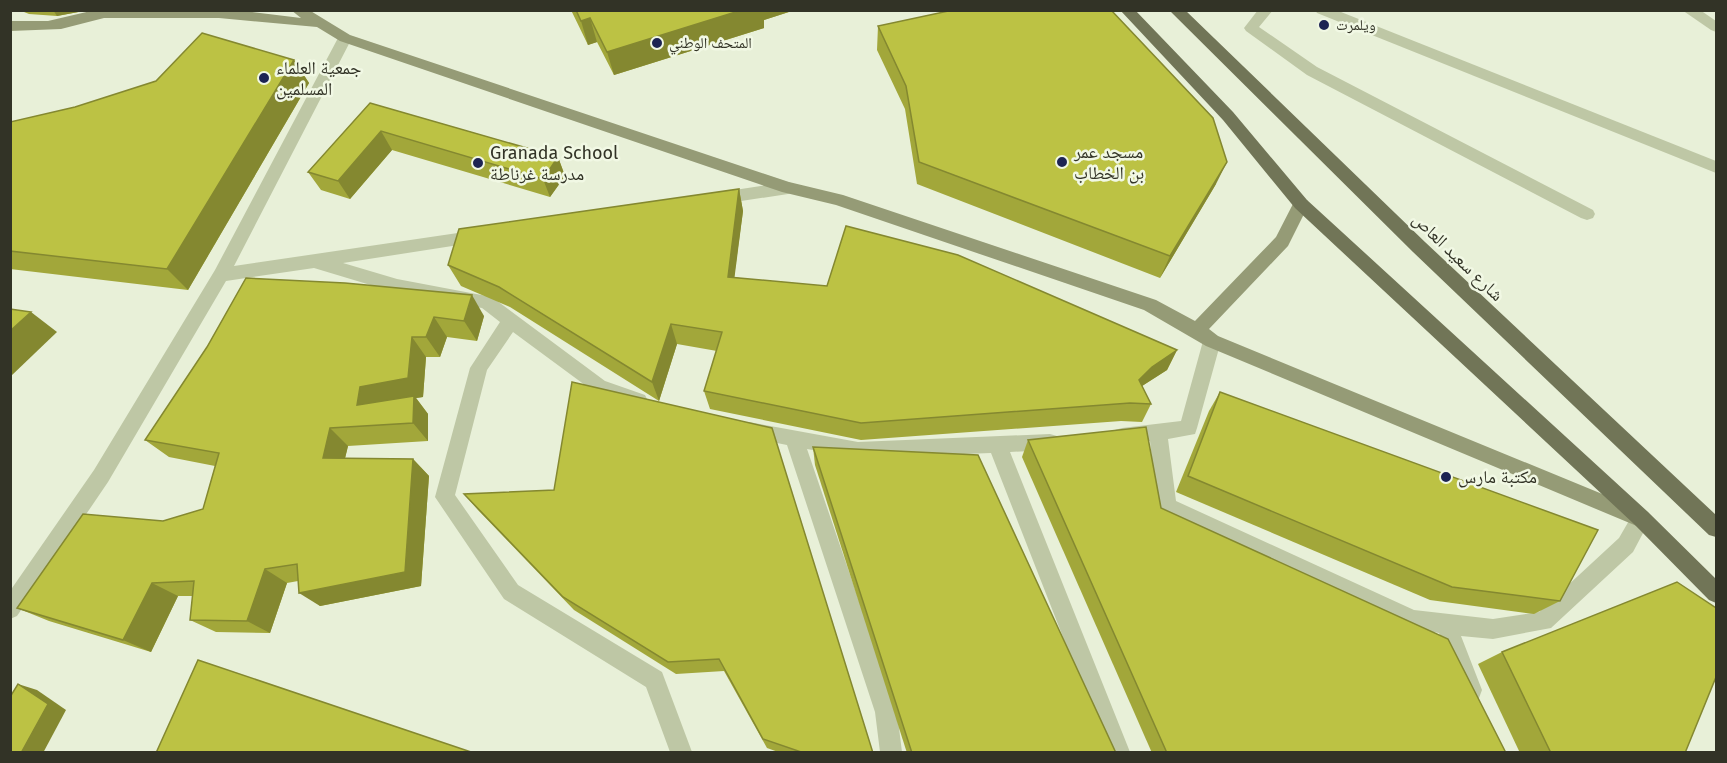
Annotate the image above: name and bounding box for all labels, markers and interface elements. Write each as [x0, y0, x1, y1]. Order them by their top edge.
place label: ويلمرت [1336, 16, 1376, 34]
marker: ويلمرت [1317, 18, 1331, 32]
place label: المتحف الوطني [669, 34, 752, 55]
marker: المتحف الوطني [650, 36, 664, 50]
place label: جمعية العلماء المسلمين [276, 57, 362, 100]
marker: جمعية العلماء المسلمين [257, 71, 271, 85]
place label: مسجد عمر بن الخطاب [1073, 141, 1144, 184]
place label: Granada School مدرسة غرناطة [490, 142, 618, 185]
marker: مسجد عمر بن الخطاب [1055, 155, 1069, 169]
marker: Granada School مدرسة غرناطة [471, 156, 485, 170]
street label: شارع سعيد العاص [1408, 208, 1508, 306]
place label: مكتبة مارس [1458, 466, 1537, 488]
marker: مكتبة مارس [1439, 470, 1453, 484]

